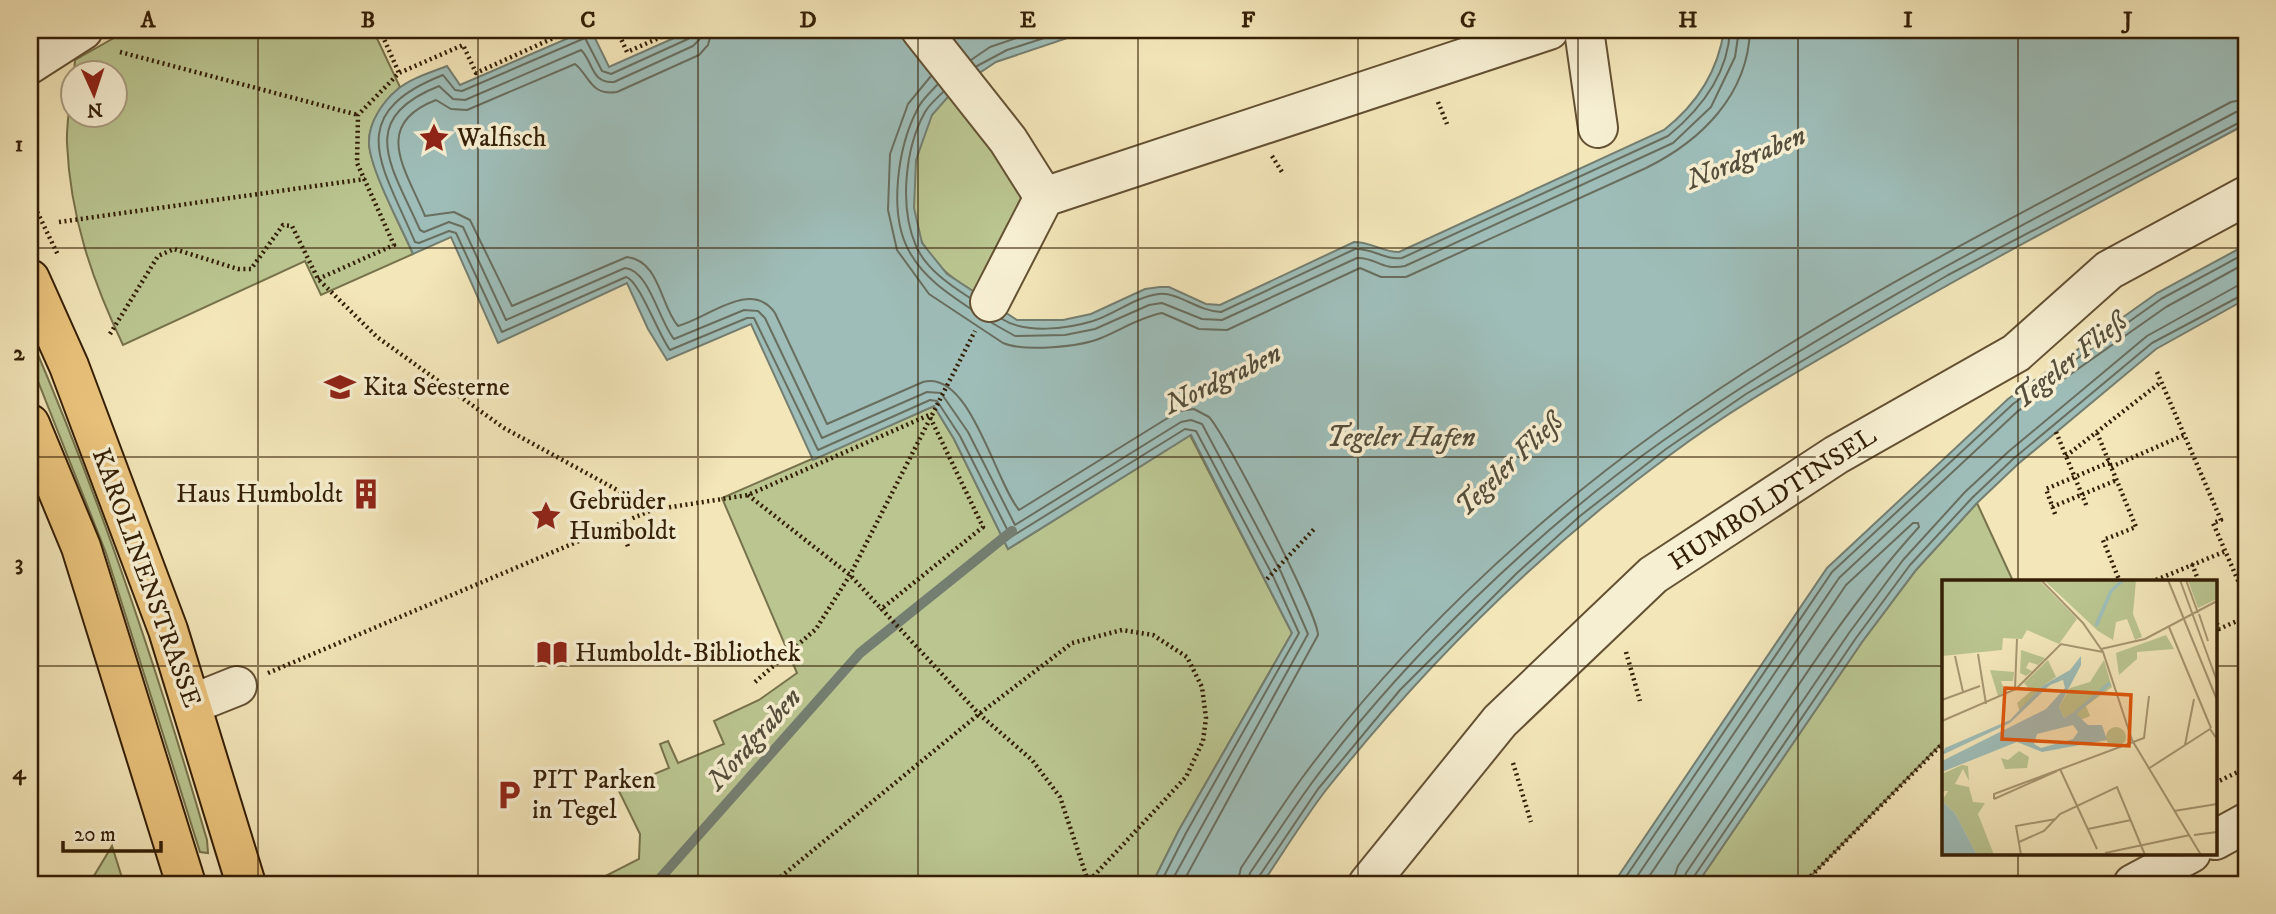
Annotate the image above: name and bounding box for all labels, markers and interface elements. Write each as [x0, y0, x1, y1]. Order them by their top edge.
text: A [140, 6, 157, 35]
text: B [361, 6, 375, 35]
text: C [580, 6, 596, 35]
text: D [799, 6, 817, 35]
text: E [1020, 6, 1036, 35]
text: F [1241, 6, 1256, 35]
text: G [1460, 6, 1476, 35]
text: H [1678, 6, 1698, 35]
text: I [1903, 6, 1913, 35]
text: J [2120, 6, 2133, 35]
north arrow [60, 60, 130, 130]
text: N [86, 98, 103, 121]
water label: Nordgraben [1679, 118, 1811, 199]
place icon: Walfisch [417, 121, 451, 155]
place label: Walfisch [456, 122, 547, 155]
text: 1 [15, 130, 23, 159]
water label: Tegeler Fließ [2006, 302, 2135, 416]
water label: Nordgraben [1157, 336, 1287, 423]
text: 2 [13, 339, 25, 368]
school or university icon: Kita Seesterne [323, 370, 357, 404]
place label: Kita Seesterne [363, 371, 510, 404]
water label: Tegeler Fließ [1448, 403, 1571, 524]
street label: HUMBOLDTINSEL [1663, 419, 1883, 578]
water label: Tegeler Hafen [1326, 420, 1476, 455]
street label: KAROLINENSTRASSE [84, 444, 208, 712]
building icon: Haus Humboldt [349, 477, 383, 511]
place label: Haus Humboldt [176, 478, 343, 511]
place label: Gebrüder Humboldt [569, 485, 676, 548]
place icon: Gebrüder Humboldt [529, 499, 563, 533]
text: 3 [15, 549, 23, 578]
inset map [1942, 580, 2216, 855]
library icon: Humboldt-Bibliothek [535, 636, 569, 670]
place label: Humboldt-Bibliothek [575, 637, 801, 670]
water label: Nordgraben [697, 680, 809, 799]
text: 4 [12, 758, 27, 787]
place label: PIT Parken in Tegel [532, 764, 656, 827]
parking icon: PIT Parken in Tegel [492, 778, 526, 812]
scale bar [63, 809, 161, 853]
text: 20 m [74, 822, 116, 848]

